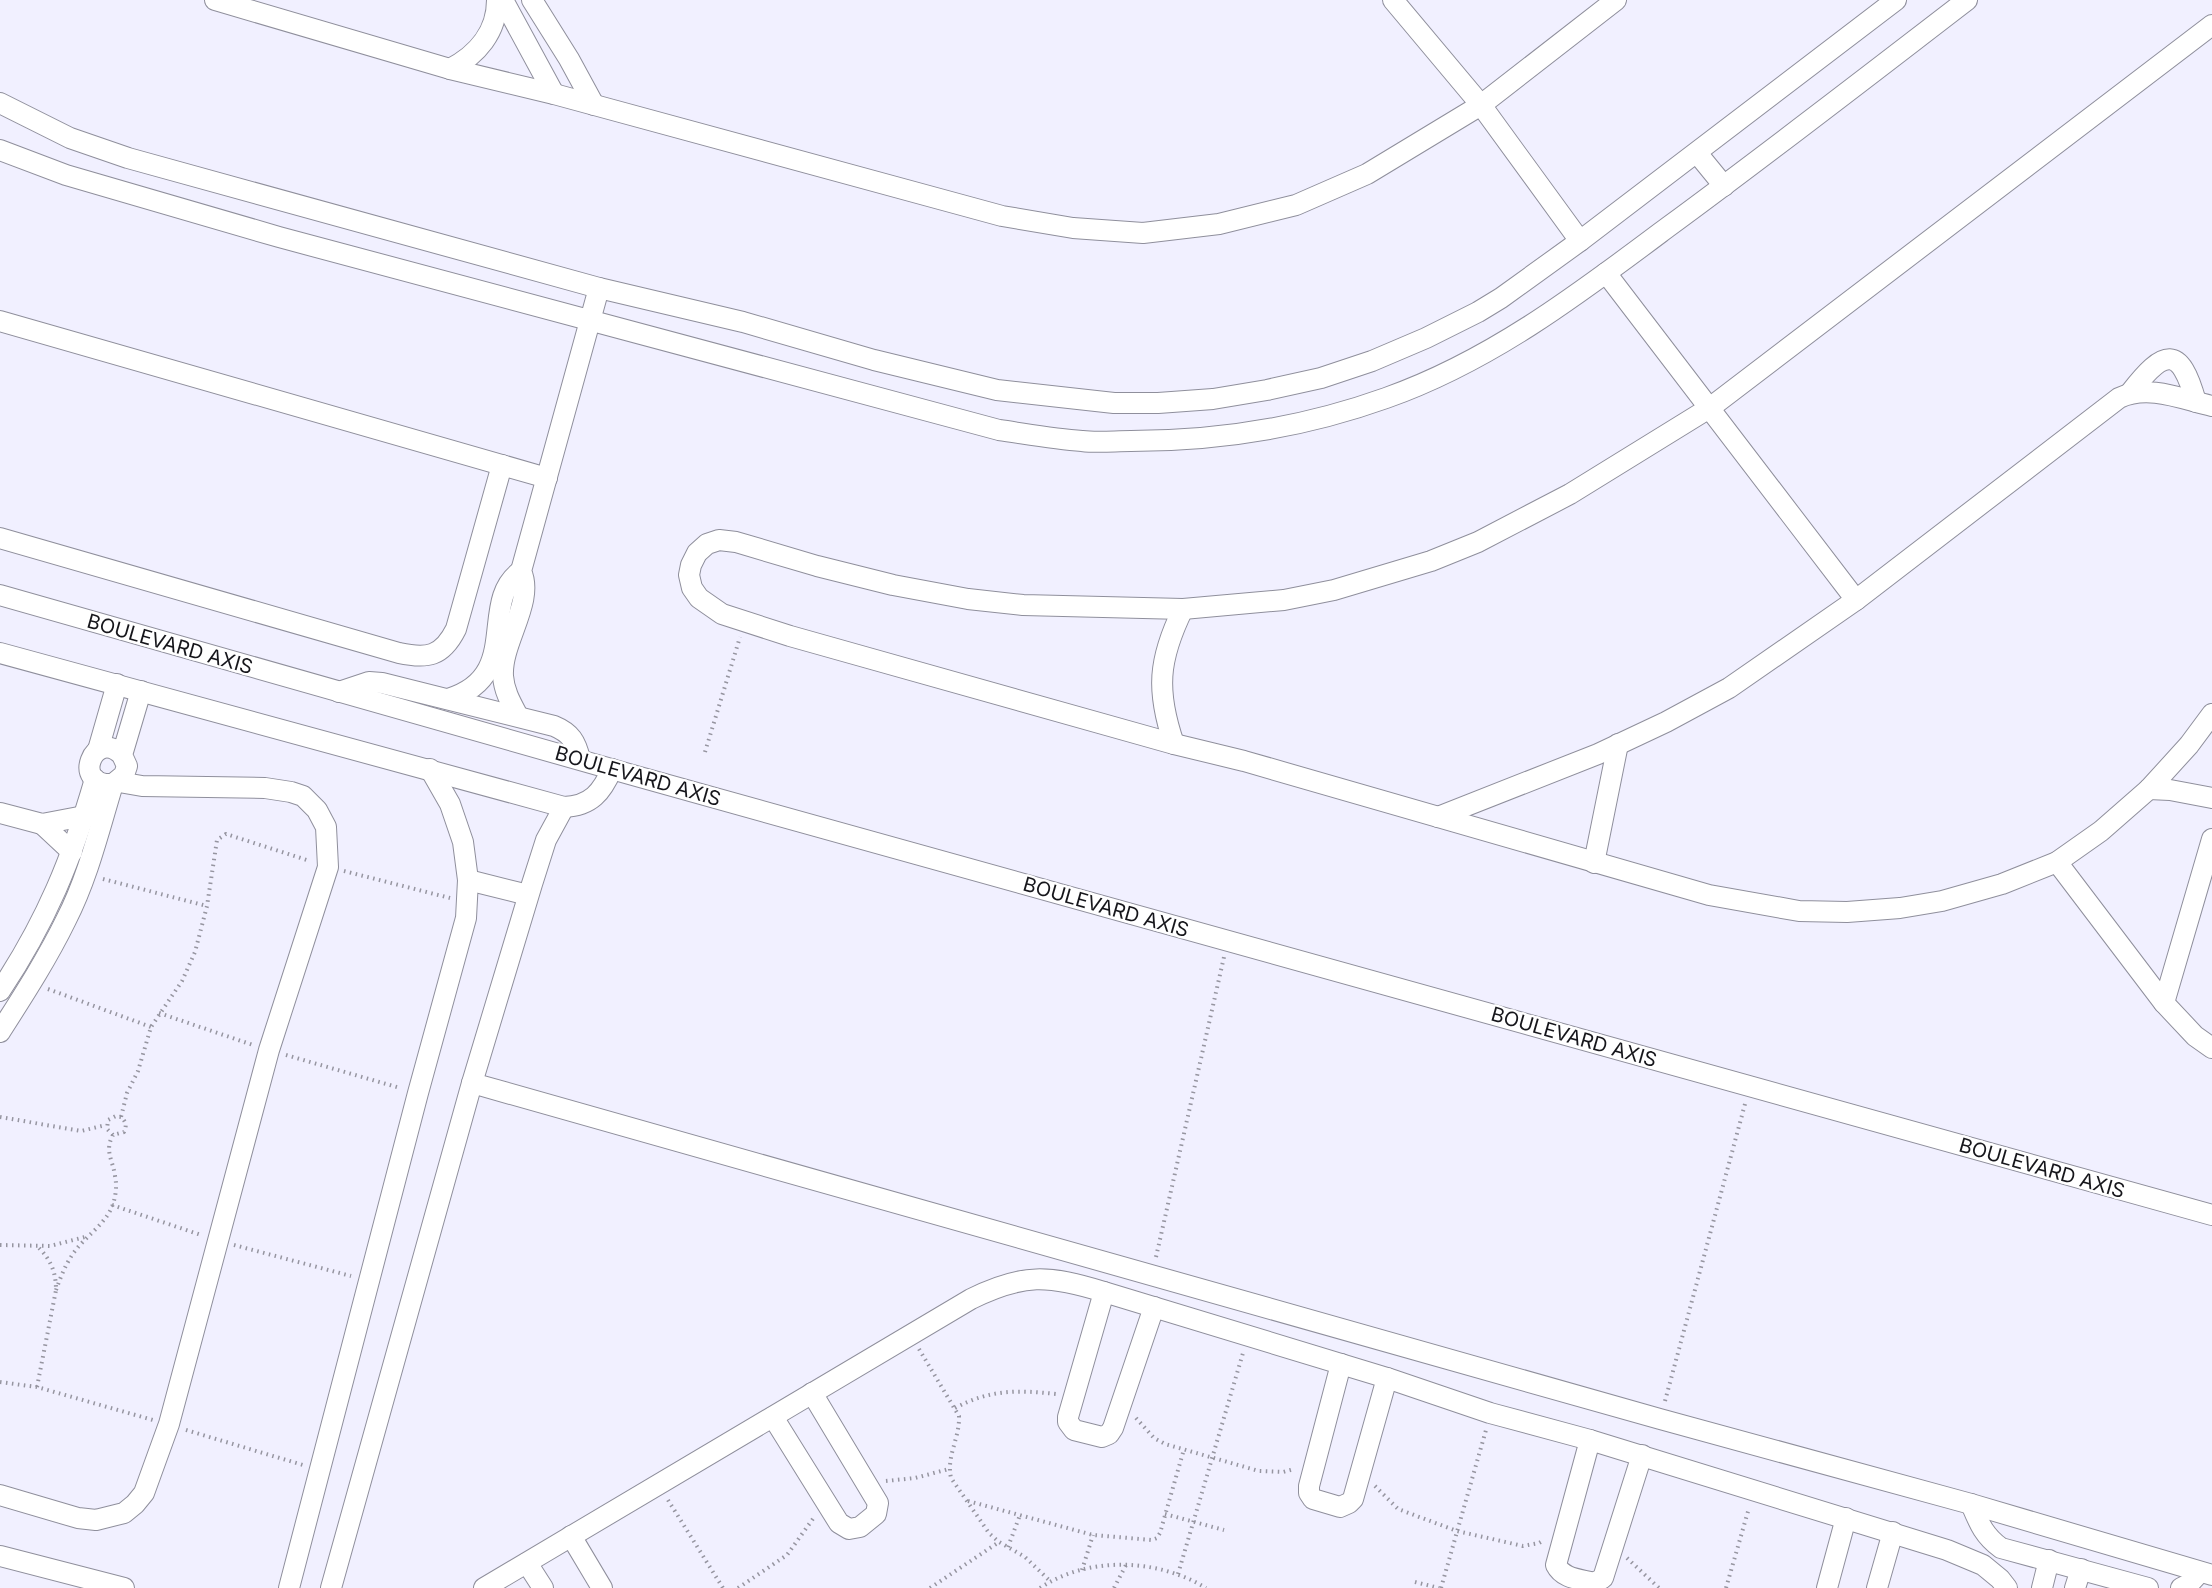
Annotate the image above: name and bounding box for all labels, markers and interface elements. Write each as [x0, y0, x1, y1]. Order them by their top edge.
street label: BOULEVARD AXIS [84, 609, 256, 679]
street label: BOULEVARD AXIS [552, 741, 724, 811]
street label: BOULEVARD AXIS [1020, 872, 1192, 942]
street label: BOULEVARD AXIS [1488, 1002, 1660, 1072]
street label: BOULEVARD AXIS [1956, 1133, 2128, 1203]

